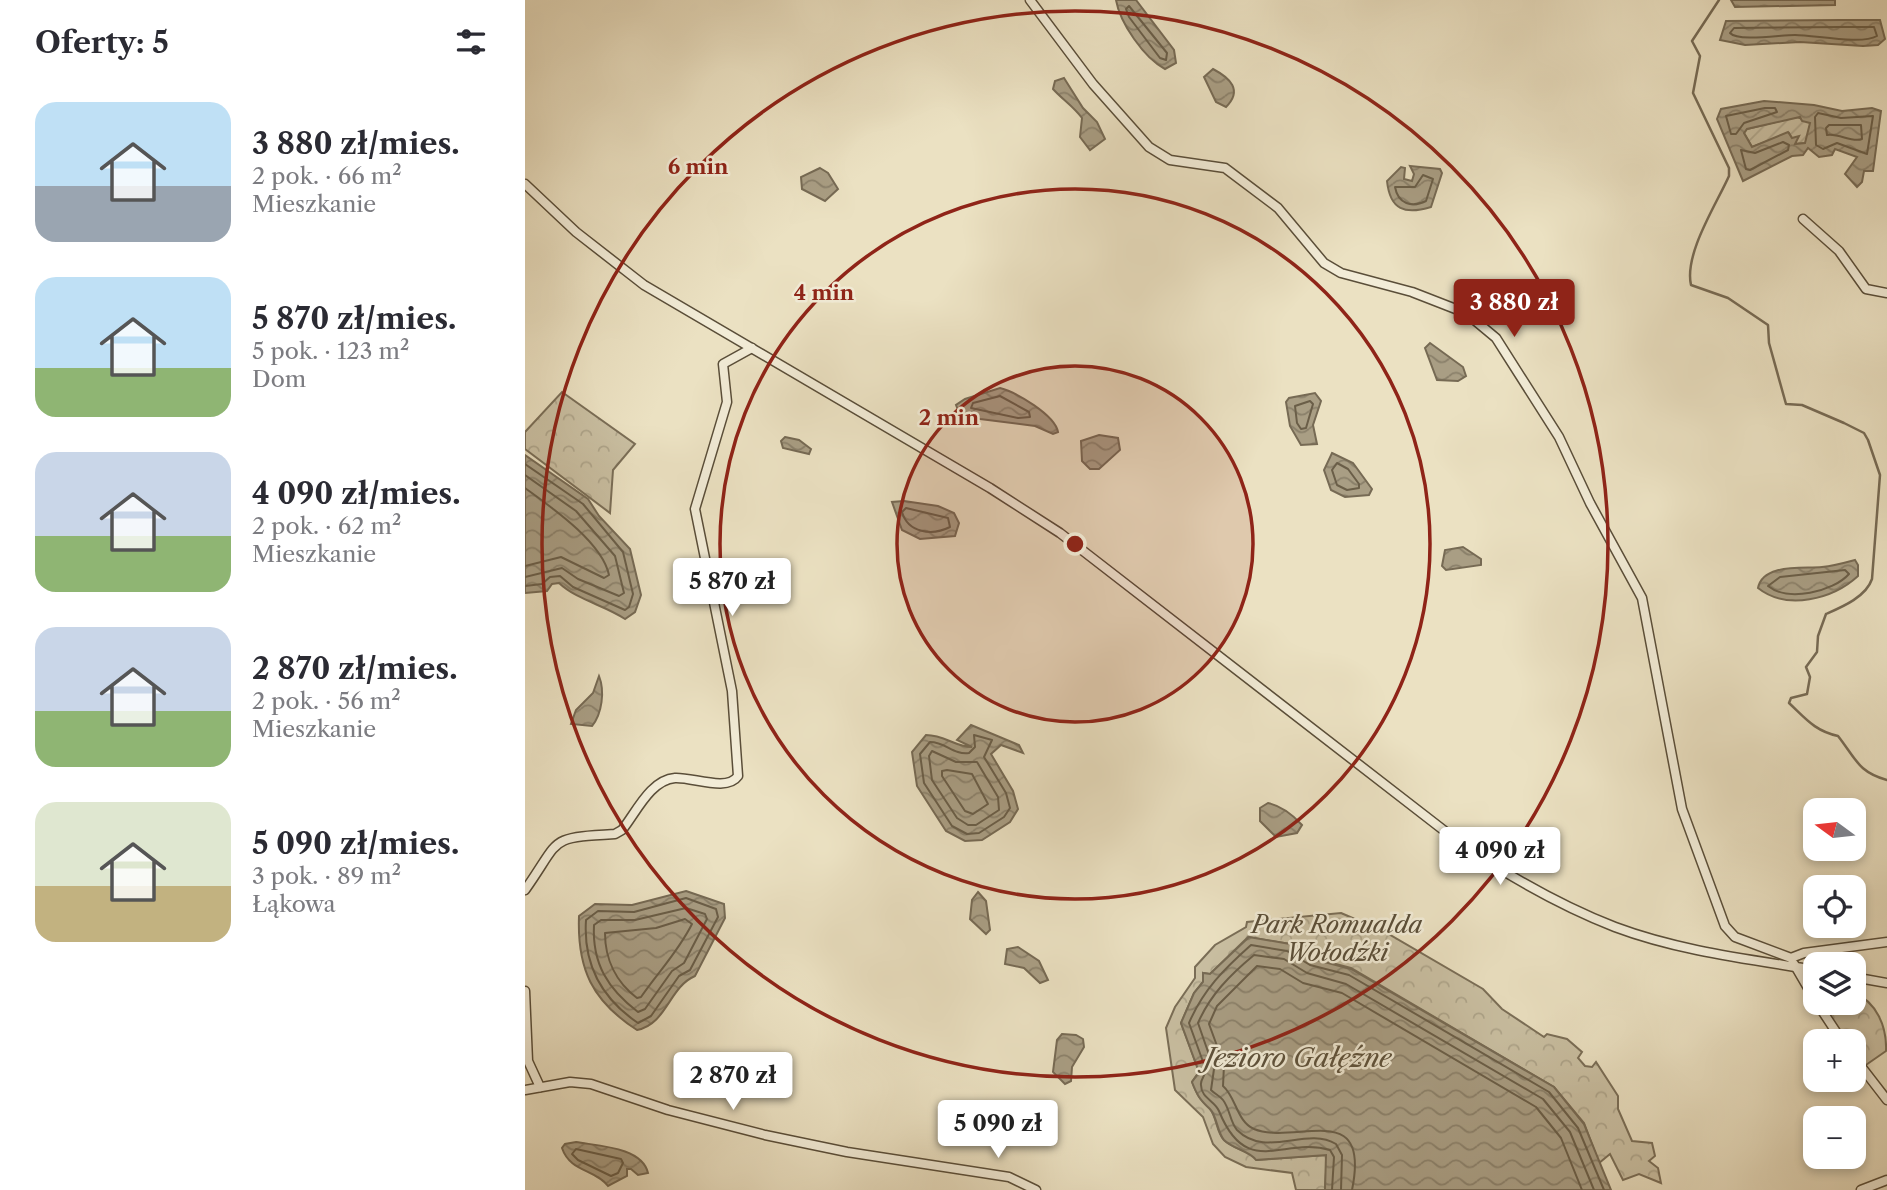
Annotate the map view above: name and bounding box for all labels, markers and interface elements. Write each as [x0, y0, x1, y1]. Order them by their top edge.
icon: filters [452, 23, 490, 61]
text: Oferty: 5 [35, 24, 169, 61]
text: 3 880 zł/mies. [252, 125, 460, 162]
icon: home [91, 130, 175, 214]
text: 6 min [668, 154, 729, 179]
text: 2 pok. · 66 m² [252, 162, 402, 190]
text: Mieszkanie [252, 190, 376, 218]
text: 4 min [794, 280, 855, 305]
pin: 3 880 zł [1442, 280, 1586, 339]
text: 3 880 zł [1470, 288, 1558, 316]
text: 5 870 zł/mies. [252, 300, 456, 337]
icon: home [91, 305, 175, 389]
text: 5 pok. · 123 m² [252, 337, 409, 365]
text: Dom [252, 365, 306, 393]
text: 2 min [919, 405, 980, 430]
text: 4 090 zł/mies. [252, 475, 461, 512]
icon: home [91, 480, 175, 564]
text: 2 pok. · 62 m² [252, 512, 401, 540]
centre of rings [1063, 532, 1087, 556]
text: Mieszkanie [252, 540, 376, 568]
pin: 5 870 zł [660, 558, 804, 618]
text: 5 870 zł [689, 567, 775, 595]
text: 2 870 zł/mies. [252, 650, 458, 687]
icon: home [91, 655, 175, 739]
text: 2 pok. · 56 m² [252, 687, 401, 715]
text: Mieszkanie [252, 715, 376, 743]
north arrow [1803, 798, 1865, 861]
map controls [1803, 798, 1866, 1169]
text: 5 090 zł/mies. [252, 825, 459, 862]
pin: 4 090 zł [1428, 828, 1572, 887]
icon: home [91, 830, 175, 914]
text: 4 090 zł [1455, 836, 1545, 864]
text: 3 pok. · 89 m² [252, 862, 401, 890]
button: locate [1803, 875, 1866, 938]
text: Łąkowa [252, 890, 336, 918]
park label: Park Romualda Wołodźki [1249, 910, 1423, 967]
button: layers [1803, 952, 1866, 1015]
button: + [1803, 1029, 1866, 1092]
water label: Jezioro Gałęźne [1198, 1042, 1393, 1074]
pin: 2 870 zł [661, 1052, 805, 1112]
text: 2 870 zł [689, 1061, 777, 1089]
pin: 5 090 zł [926, 1100, 1070, 1160]
button: − [1803, 1106, 1866, 1169]
text: 5 090 zł [954, 1109, 1042, 1137]

